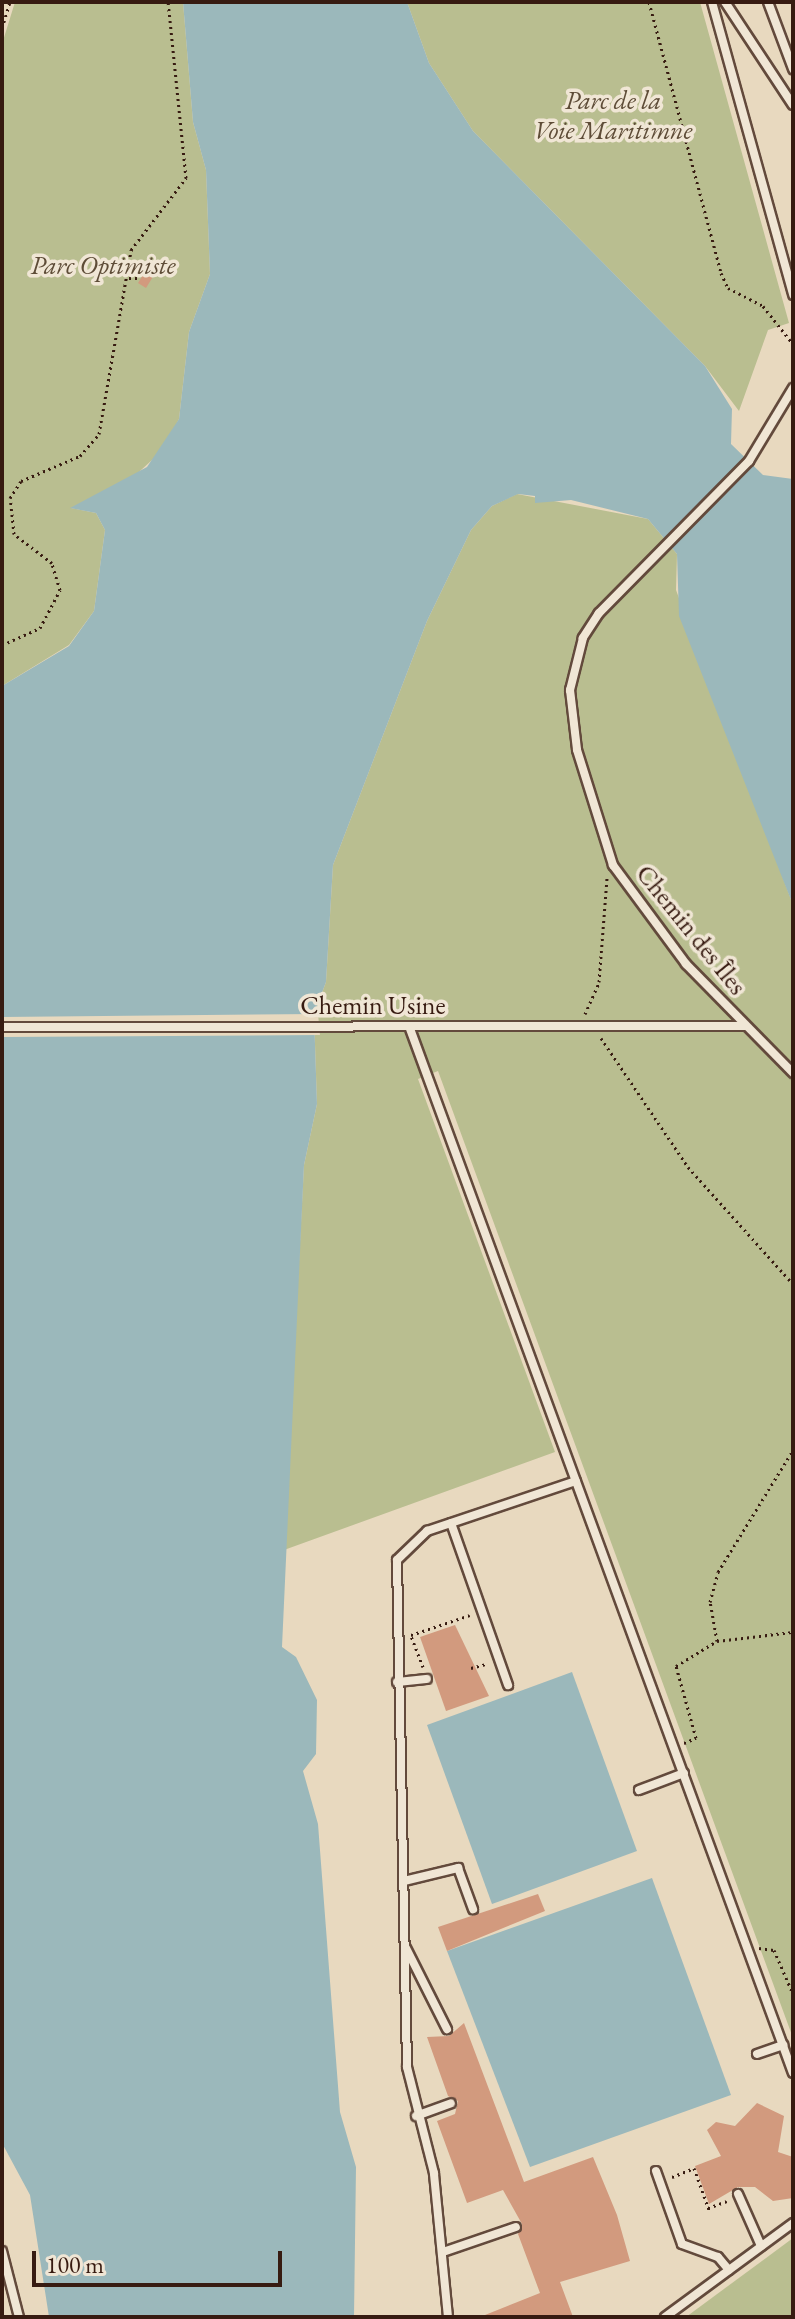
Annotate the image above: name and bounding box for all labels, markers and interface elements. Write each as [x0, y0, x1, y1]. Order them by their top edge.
park label: Parc de la Voie Maritimne [534, 85, 692, 146]
park label: Parc Optimiste [30, 250, 176, 282]
street label: Chemin des Îles [629, 859, 753, 1001]
street label: Chemin Usine [300, 990, 446, 1022]
scale bar [36, 2235, 286, 2285]
text: 100 m [46, 2249, 104, 2280]

